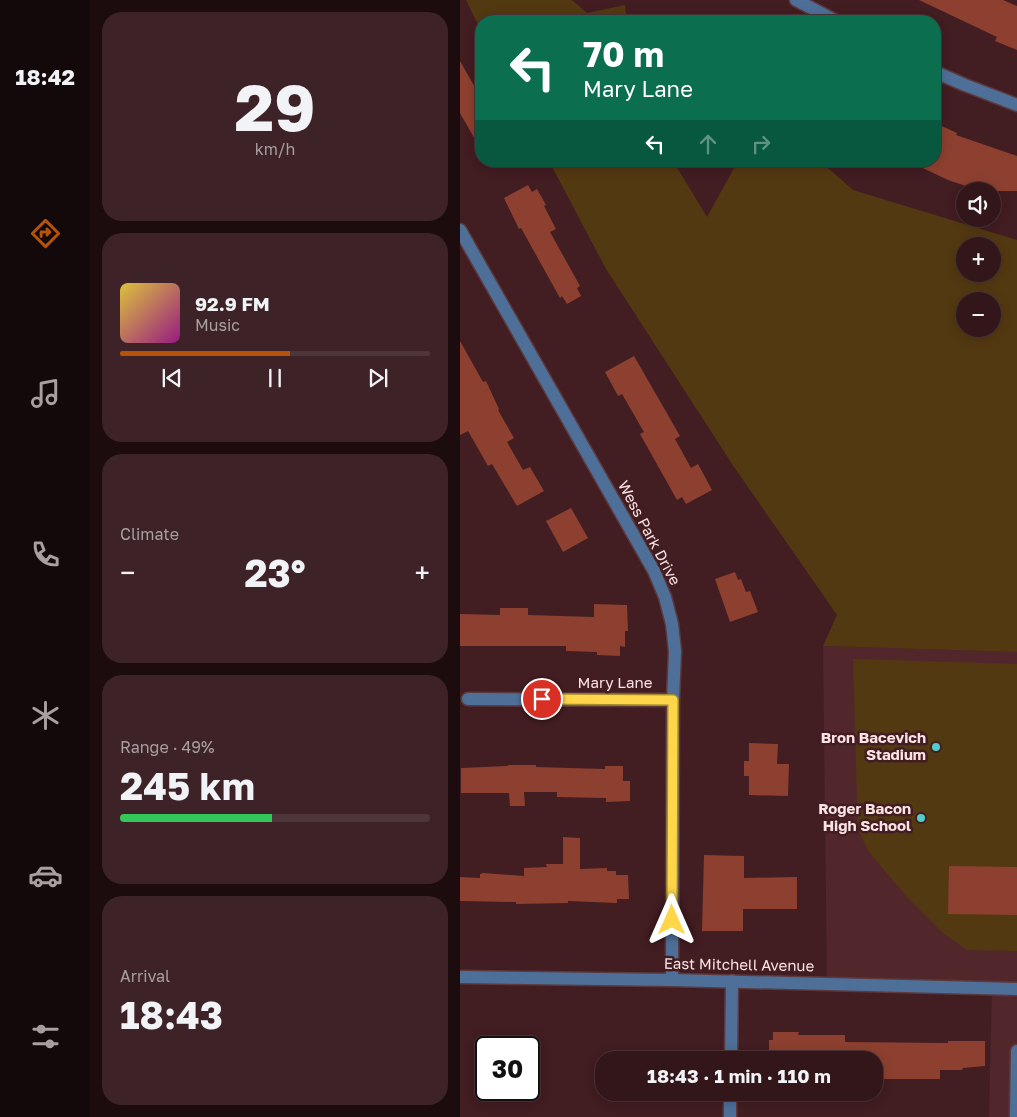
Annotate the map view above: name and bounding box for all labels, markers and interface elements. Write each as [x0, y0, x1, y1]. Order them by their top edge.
text: 70 m [583, 33, 664, 75]
icon: left [500, 35, 565, 100]
text: 18:42 [15, 63, 75, 90]
text: 29 [235, 67, 315, 145]
text: Mary Lane [583, 75, 693, 102]
icon: left [641, 130, 669, 158]
icon: ahead [694, 130, 722, 158]
icon: right [747, 130, 775, 158]
text: km/h [255, 139, 295, 159]
map controls [956, 182, 1001, 337]
button: sound [956, 182, 1001, 227]
icon: directions [28, 216, 63, 251]
button: + [956, 237, 1001, 282]
text: 92.9 FM [195, 292, 270, 315]
button: − [956, 292, 1001, 337]
text: Music [195, 315, 240, 335]
icon: previous [158, 364, 186, 392]
icon: pause [261, 364, 289, 392]
icon: next [364, 364, 392, 392]
icon: music [28, 376, 63, 411]
street label: Wess Park Drive [615, 477, 685, 588]
text: Climate [120, 524, 179, 544]
icon: phone [28, 537, 63, 572]
text: 23° [244, 550, 306, 595]
text: − [120, 556, 135, 589]
text: + [415, 556, 430, 589]
street label: Mary Lane [578, 673, 653, 691]
pin [521, 678, 563, 720]
icon: arrive [528, 685, 556, 713]
icon: climate [28, 698, 63, 733]
place label: Bron Bacevich Stadium [821, 728, 926, 763]
text: Range · 49% [120, 737, 214, 757]
marker: Bron Bacevich Stadium [930, 741, 942, 753]
text: 245 km [120, 763, 255, 808]
place label: Roger Bacon High School [818, 799, 911, 834]
marker: Roger Bacon High School [915, 812, 927, 824]
icon: car [28, 858, 63, 893]
position arrow [645, 893, 697, 945]
street label: East Mitchell Avenue [664, 954, 815, 974]
text: Arrival [120, 966, 170, 986]
text: 18:43 [120, 992, 223, 1037]
icon: filters [28, 1019, 63, 1054]
speed limit sign: 30 [475, 1036, 540, 1101]
text: 18:43 · 1 min · 110 m [647, 1064, 831, 1087]

